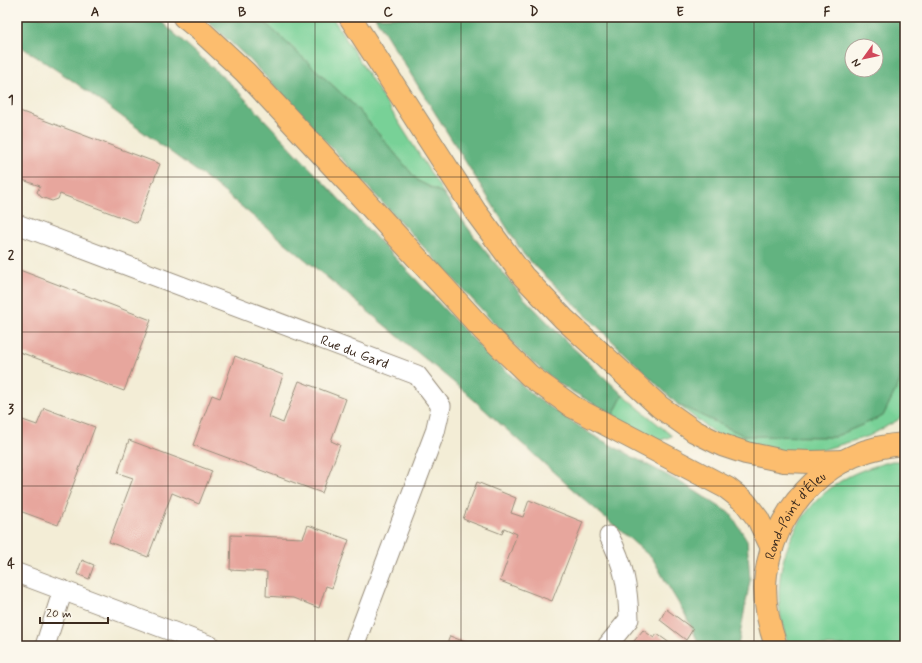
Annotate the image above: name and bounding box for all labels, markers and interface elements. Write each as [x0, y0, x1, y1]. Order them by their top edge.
text: A [91, 4, 99, 21]
text: B [238, 4, 247, 21]
text: C [383, 4, 393, 21]
text: D [530, 4, 539, 21]
text: E [676, 4, 684, 21]
text: F [824, 4, 831, 21]
north arrow [844, 38, 884, 78]
text: N [849, 56, 864, 70]
text: 1 [8, 92, 14, 109]
text: 2 [8, 247, 15, 264]
street label: Rue du Gard [318, 331, 391, 374]
text: 3 [8, 401, 14, 418]
street label: Rond-Point d’Éleu [761, 468, 830, 562]
text: 4 [7, 556, 15, 573]
scale bar [40, 599, 108, 625]
text: 20 m [46, 606, 72, 622]

